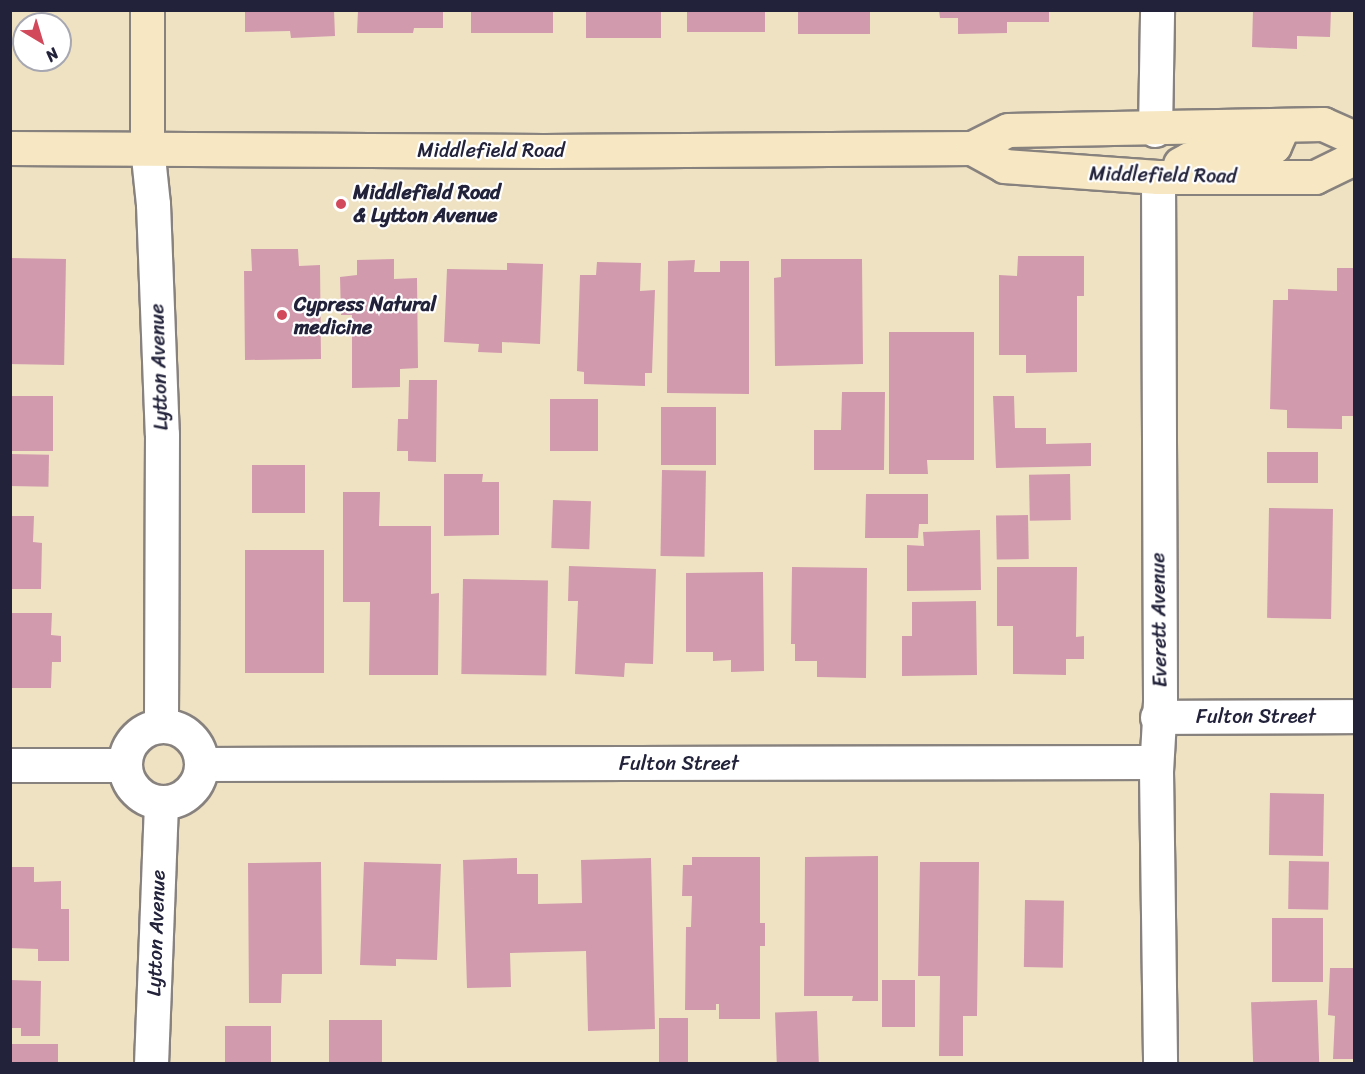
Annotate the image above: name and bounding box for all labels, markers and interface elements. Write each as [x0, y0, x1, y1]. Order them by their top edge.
north arrow [12, 12, 72, 72]
text: N [39, 40, 65, 70]
street label: Middlefield Road [417, 138, 565, 162]
street label: Middlefield Road [1089, 162, 1237, 188]
place label: Middlefield Road & Lytton Avenue [353, 180, 501, 227]
marker: Middlefield Road & Lytton Avenue [334, 197, 348, 211]
place label: Cypress Natural medicine [294, 292, 437, 339]
street label: Lytton Avenue [145, 304, 173, 430]
marker: Cypress Natural medicine [275, 308, 289, 322]
street label: Everett Avenue [1146, 552, 1172, 688]
street label: Fulton Street [1196, 704, 1316, 728]
street label: Fulton Street [619, 751, 739, 775]
street label: Lytton Avenue [142, 870, 170, 996]

